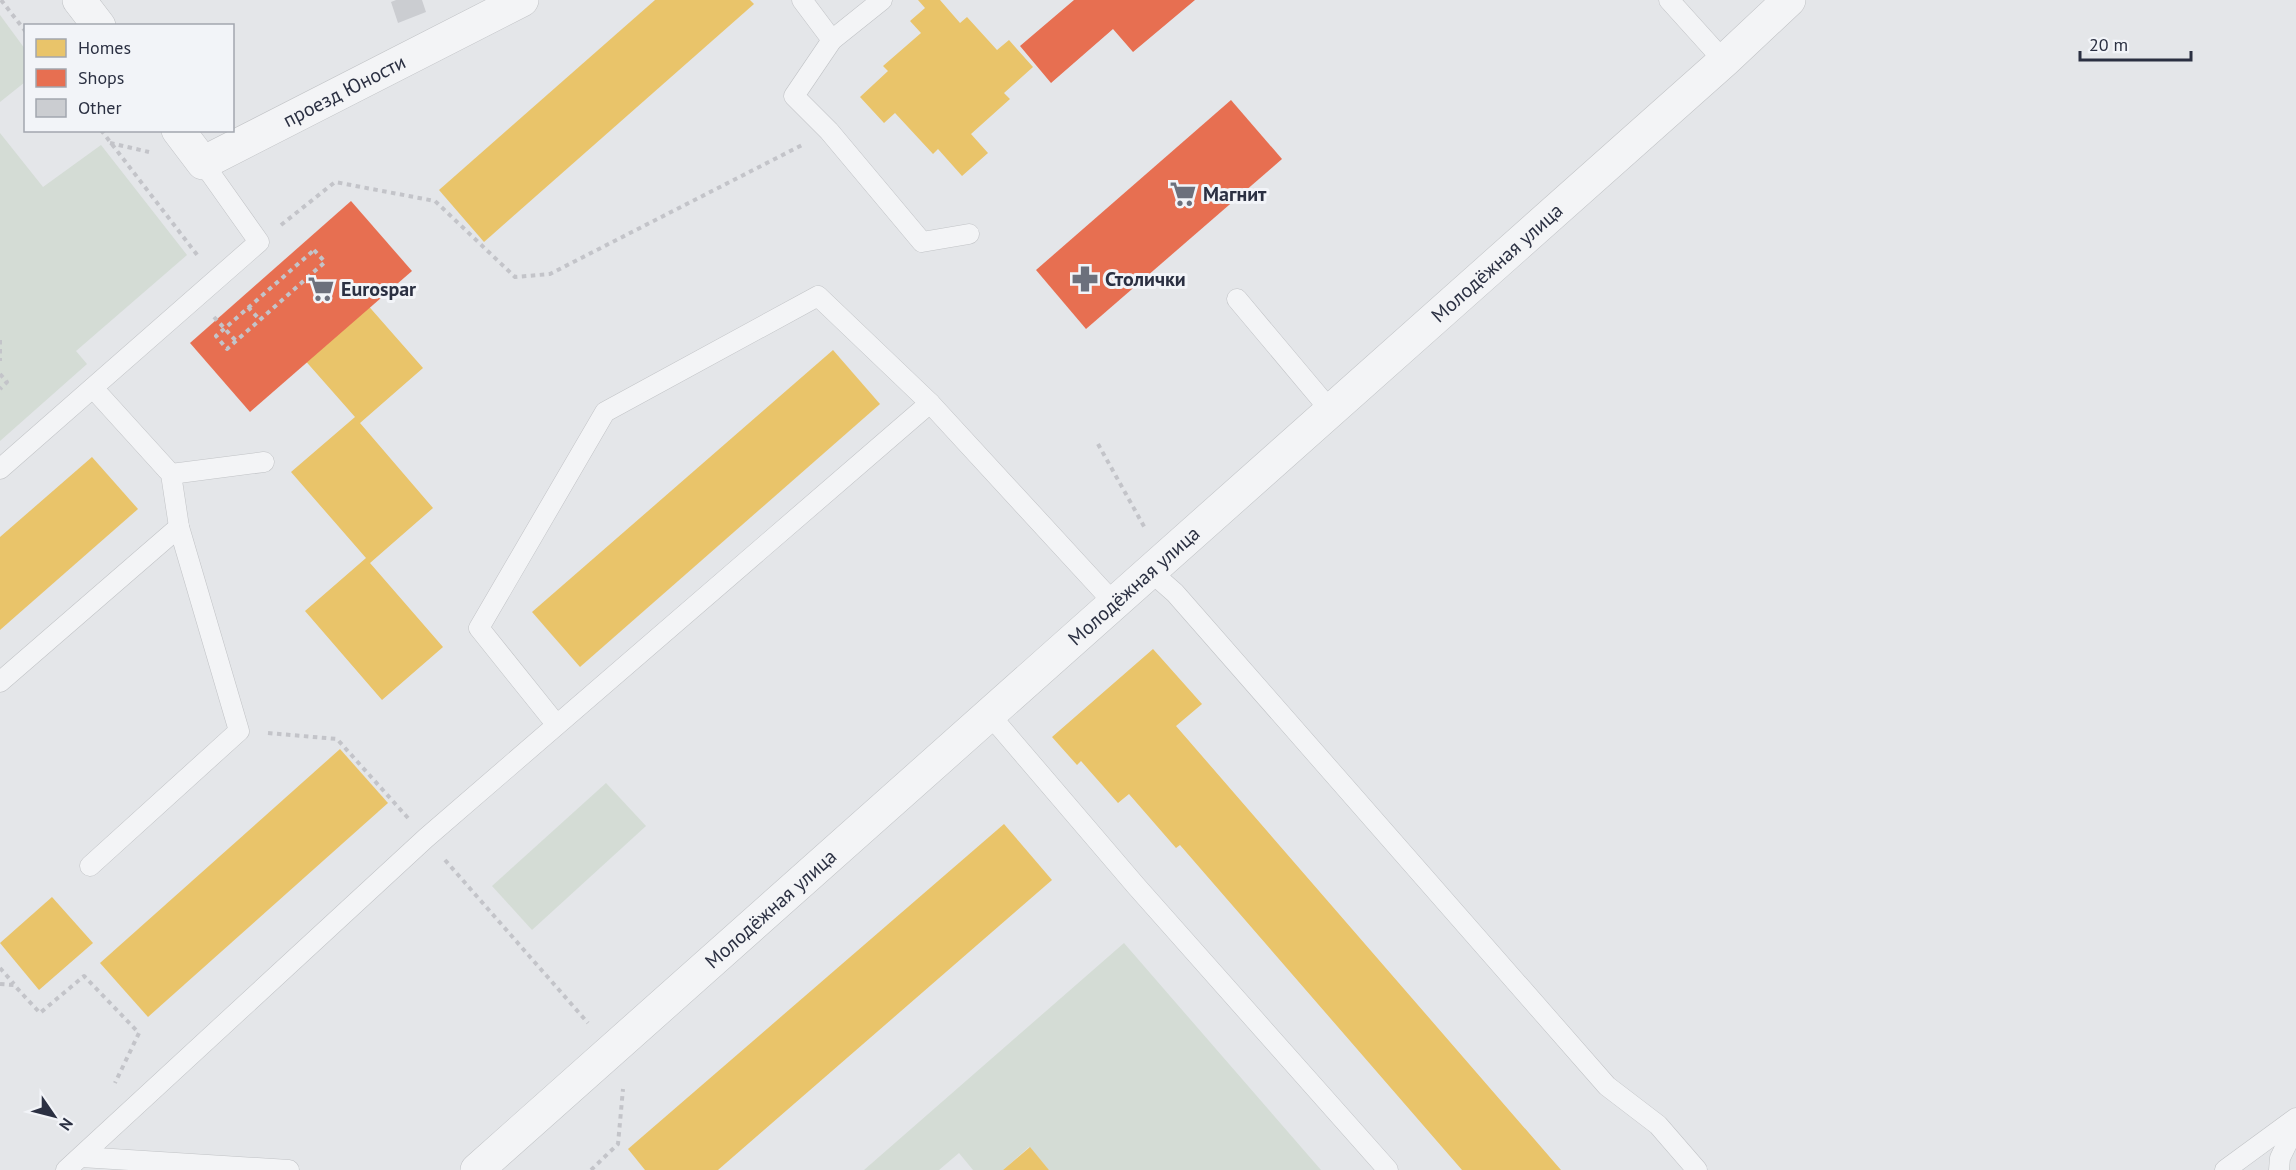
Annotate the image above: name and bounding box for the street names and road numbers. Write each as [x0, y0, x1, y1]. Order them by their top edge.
street label: проезд Юности [278, 49, 410, 133]
street label: Молодёжная улица [1426, 197, 1568, 328]
street label: Молодёжная улица [1063, 520, 1205, 651]
street label: Молодёжная улица [699, 843, 842, 974]

